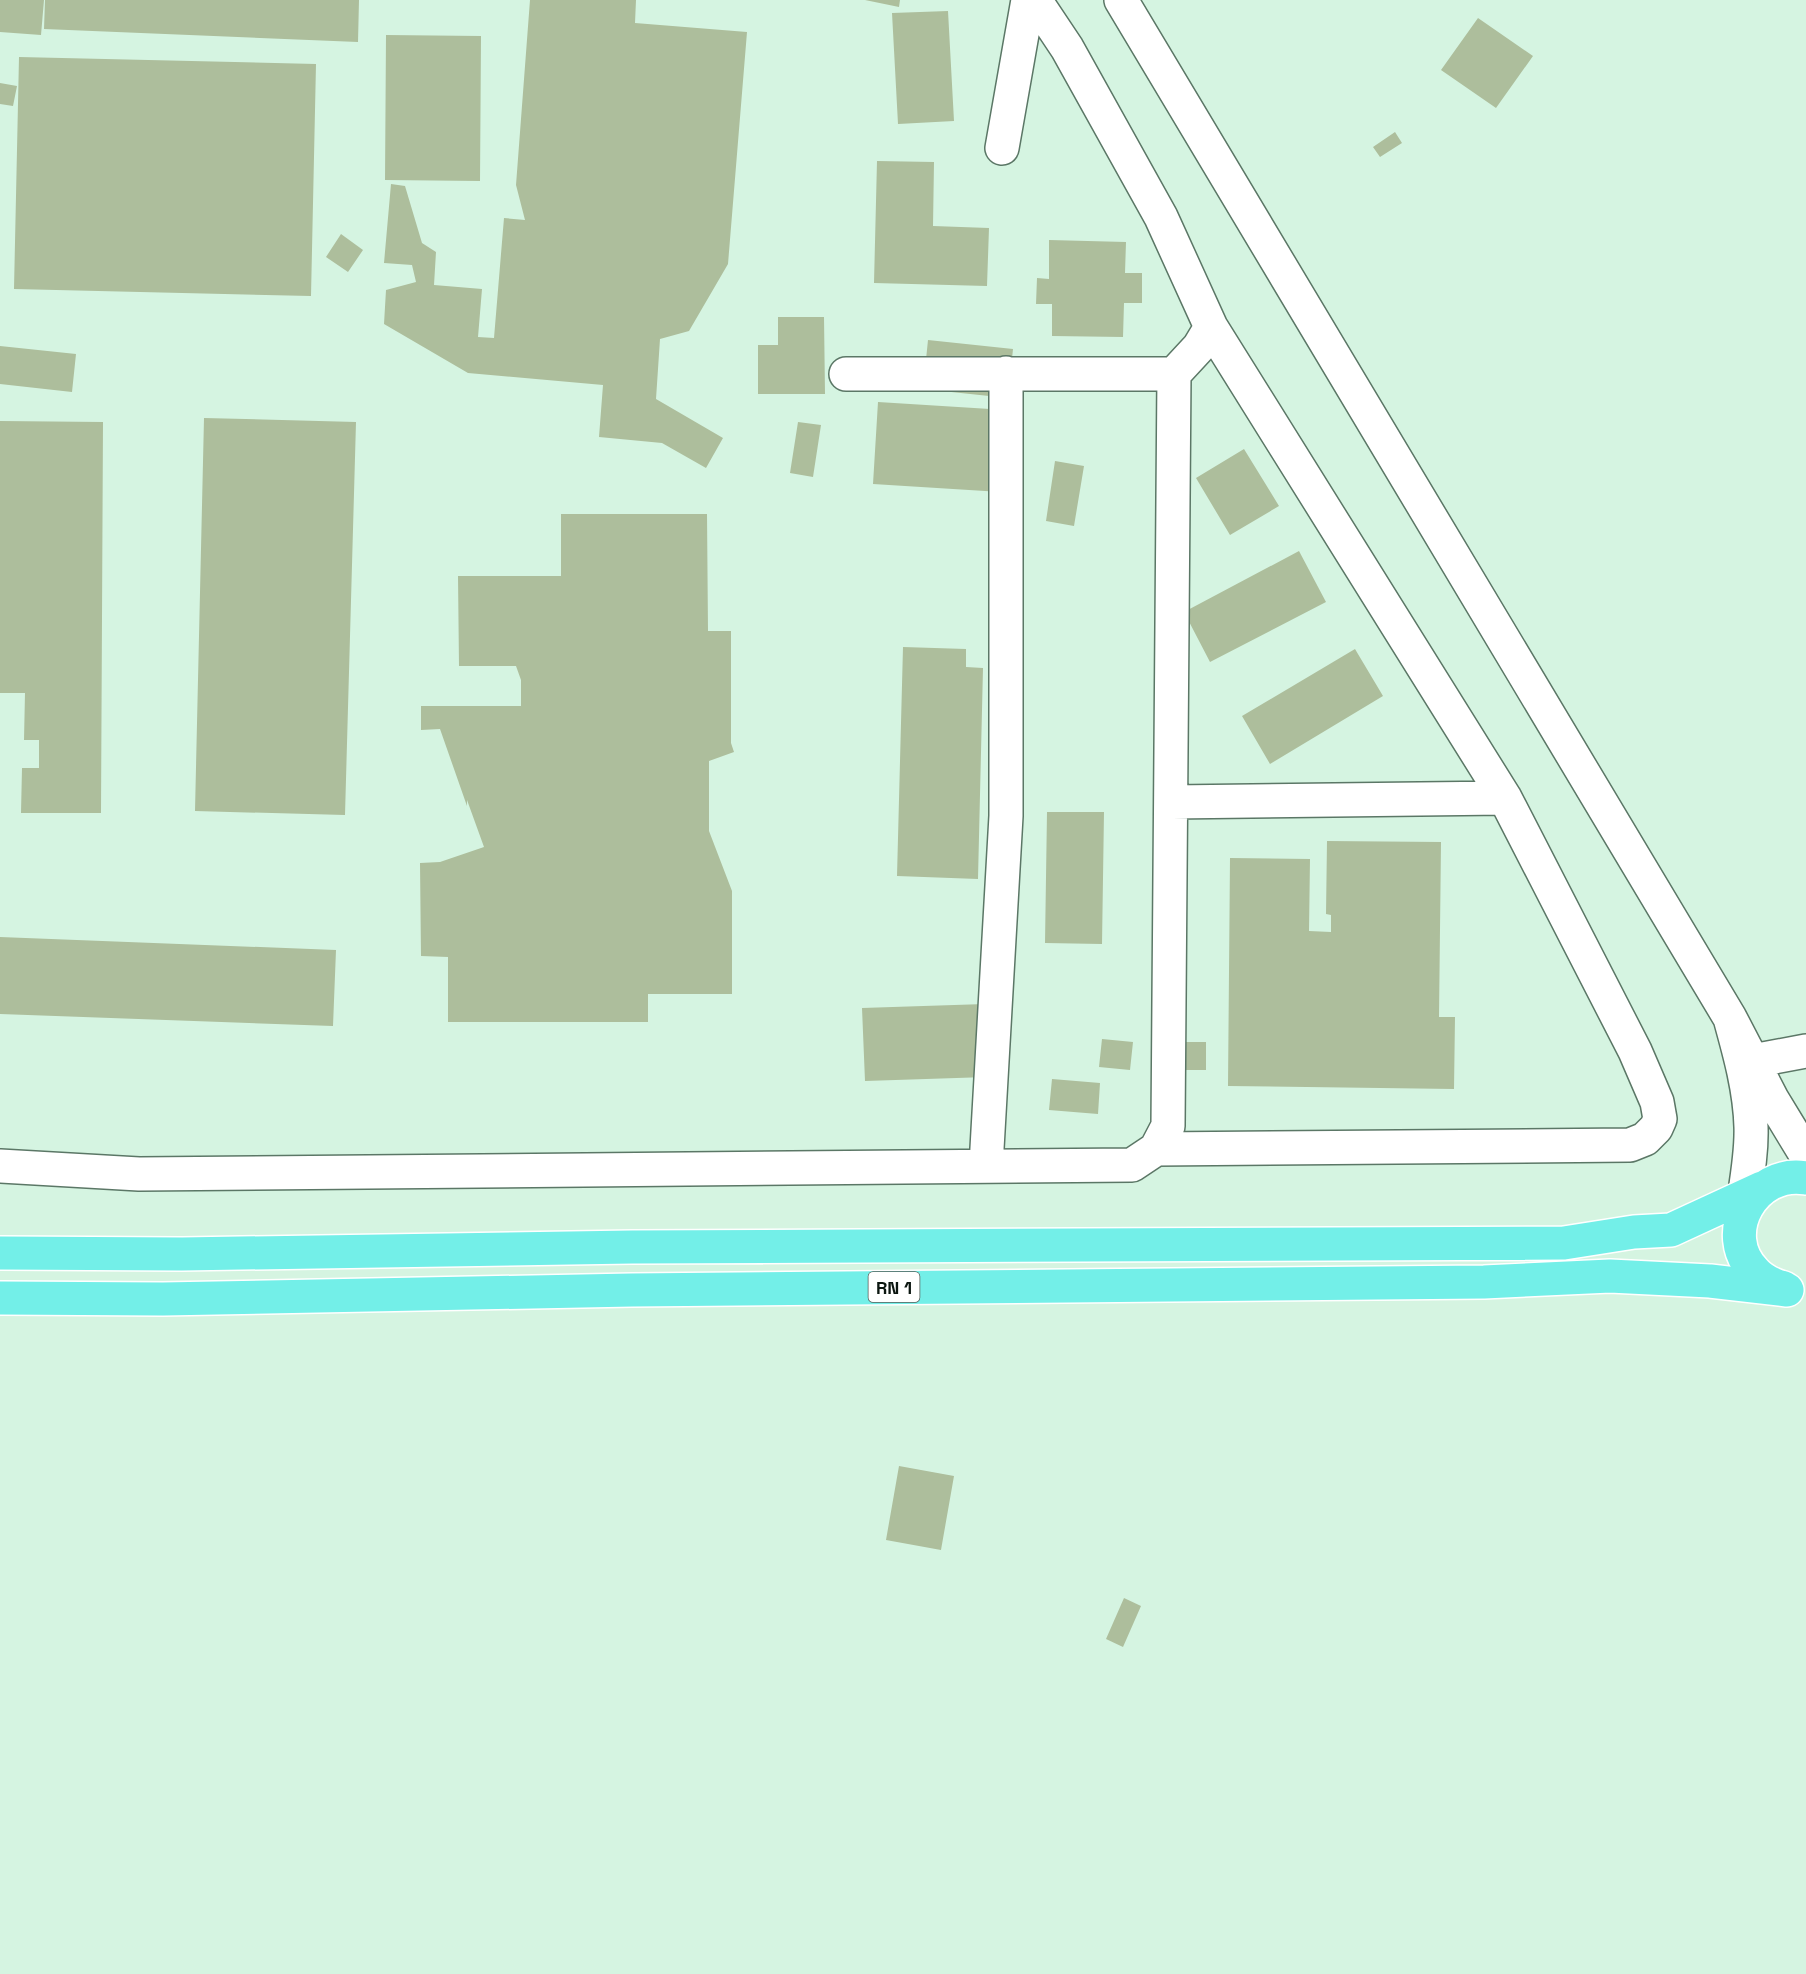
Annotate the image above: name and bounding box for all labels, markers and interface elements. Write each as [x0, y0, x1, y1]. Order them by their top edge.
road number: RN 1 [868, 1272, 920, 1302]

